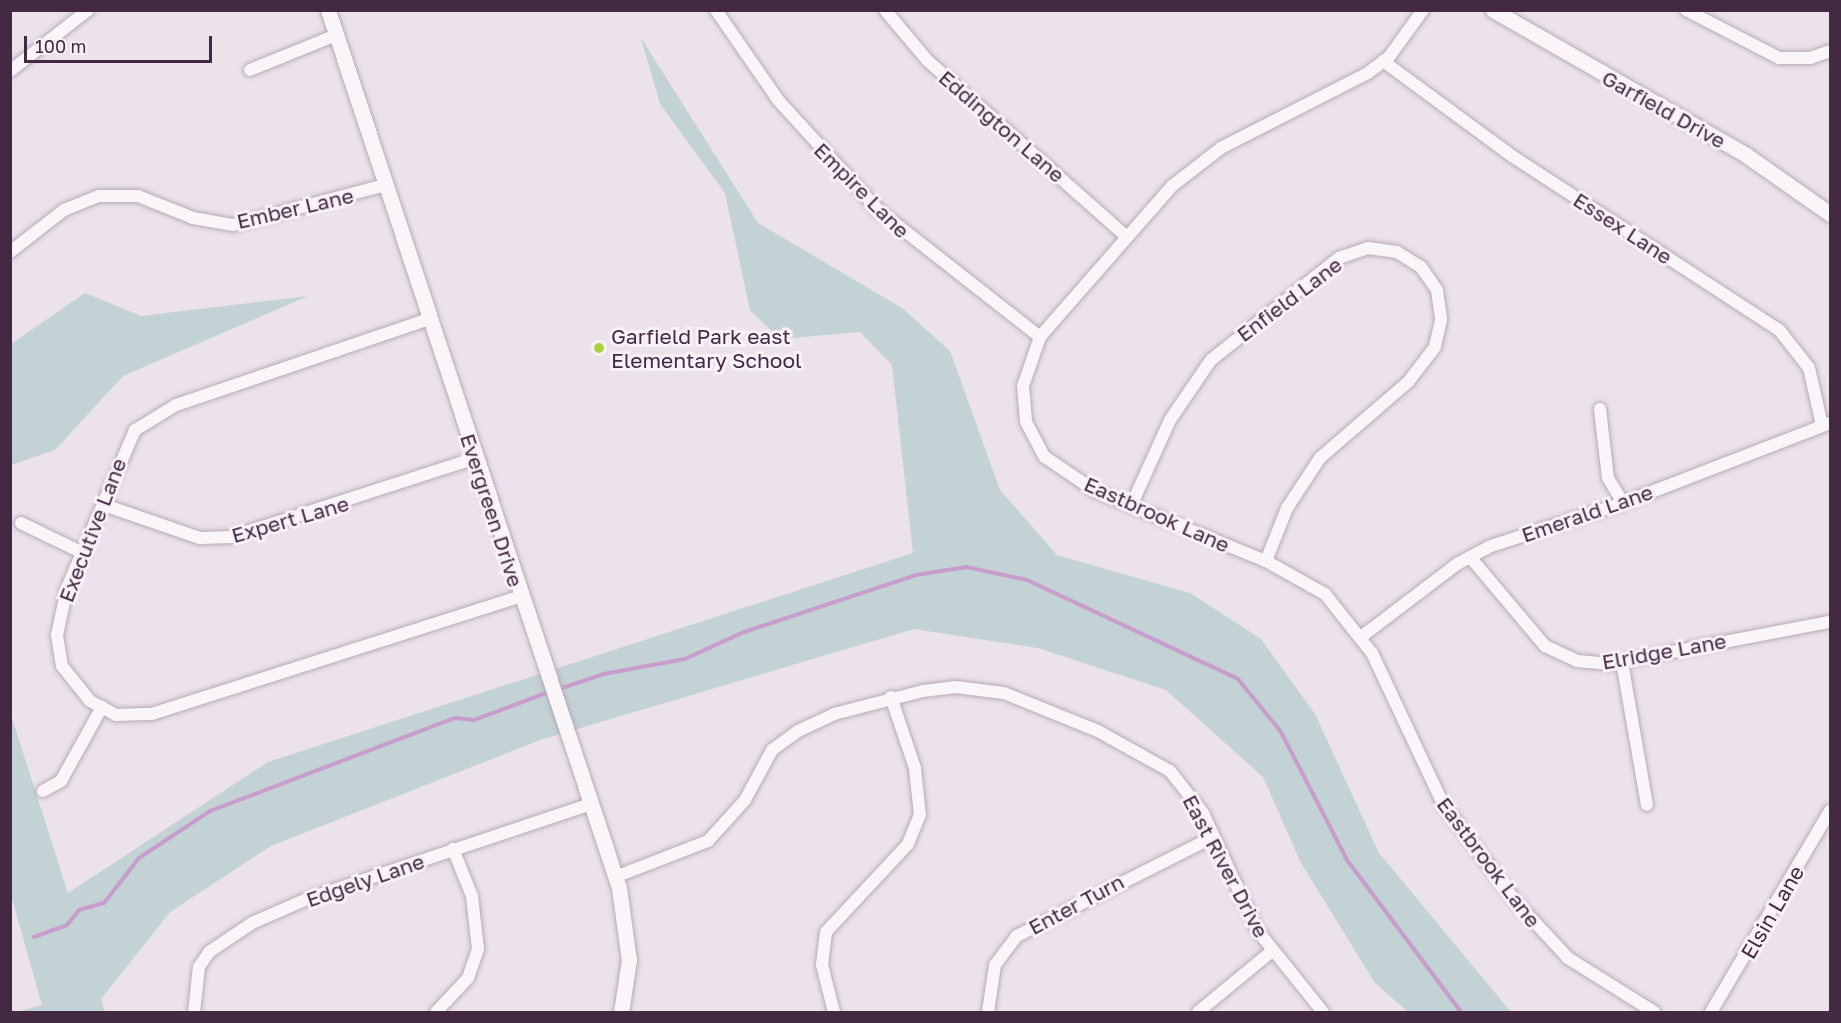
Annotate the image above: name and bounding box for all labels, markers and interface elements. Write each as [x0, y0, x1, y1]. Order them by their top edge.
scale bar [27, 24, 214, 62]
text: 100 m [35, 35, 86, 57]
street label: Eddington Lane [934, 65, 1070, 187]
street label: Garfield Drive [1598, 65, 1730, 153]
street label: Empire Lane [809, 137, 915, 243]
street label: Ember Lane [234, 182, 356, 234]
street label: Essex Lane [1569, 187, 1677, 269]
street label: Enfield Lane [1231, 251, 1347, 347]
place label: Garfield Park east Elementary School [611, 323, 802, 373]
marker: Garfield Park east Elementary School [592, 341, 606, 355]
street label: Evergreen Drive [455, 430, 529, 590]
street label: Executive Lane [53, 454, 131, 606]
street label: Eastbrook Lane [1080, 471, 1234, 557]
street label: Emerald Lane [1518, 479, 1656, 547]
street label: Expert Lane [228, 490, 352, 548]
street label: Elridge Lane [1600, 628, 1728, 674]
street label: East River Drive [1178, 790, 1274, 942]
street label: Eastbrook Lane [1432, 792, 1546, 932]
street label: Edgely Lane [303, 848, 427, 912]
street label: Elsin Lane [1735, 861, 1809, 963]
street label: Enter Turn [1024, 868, 1128, 940]

